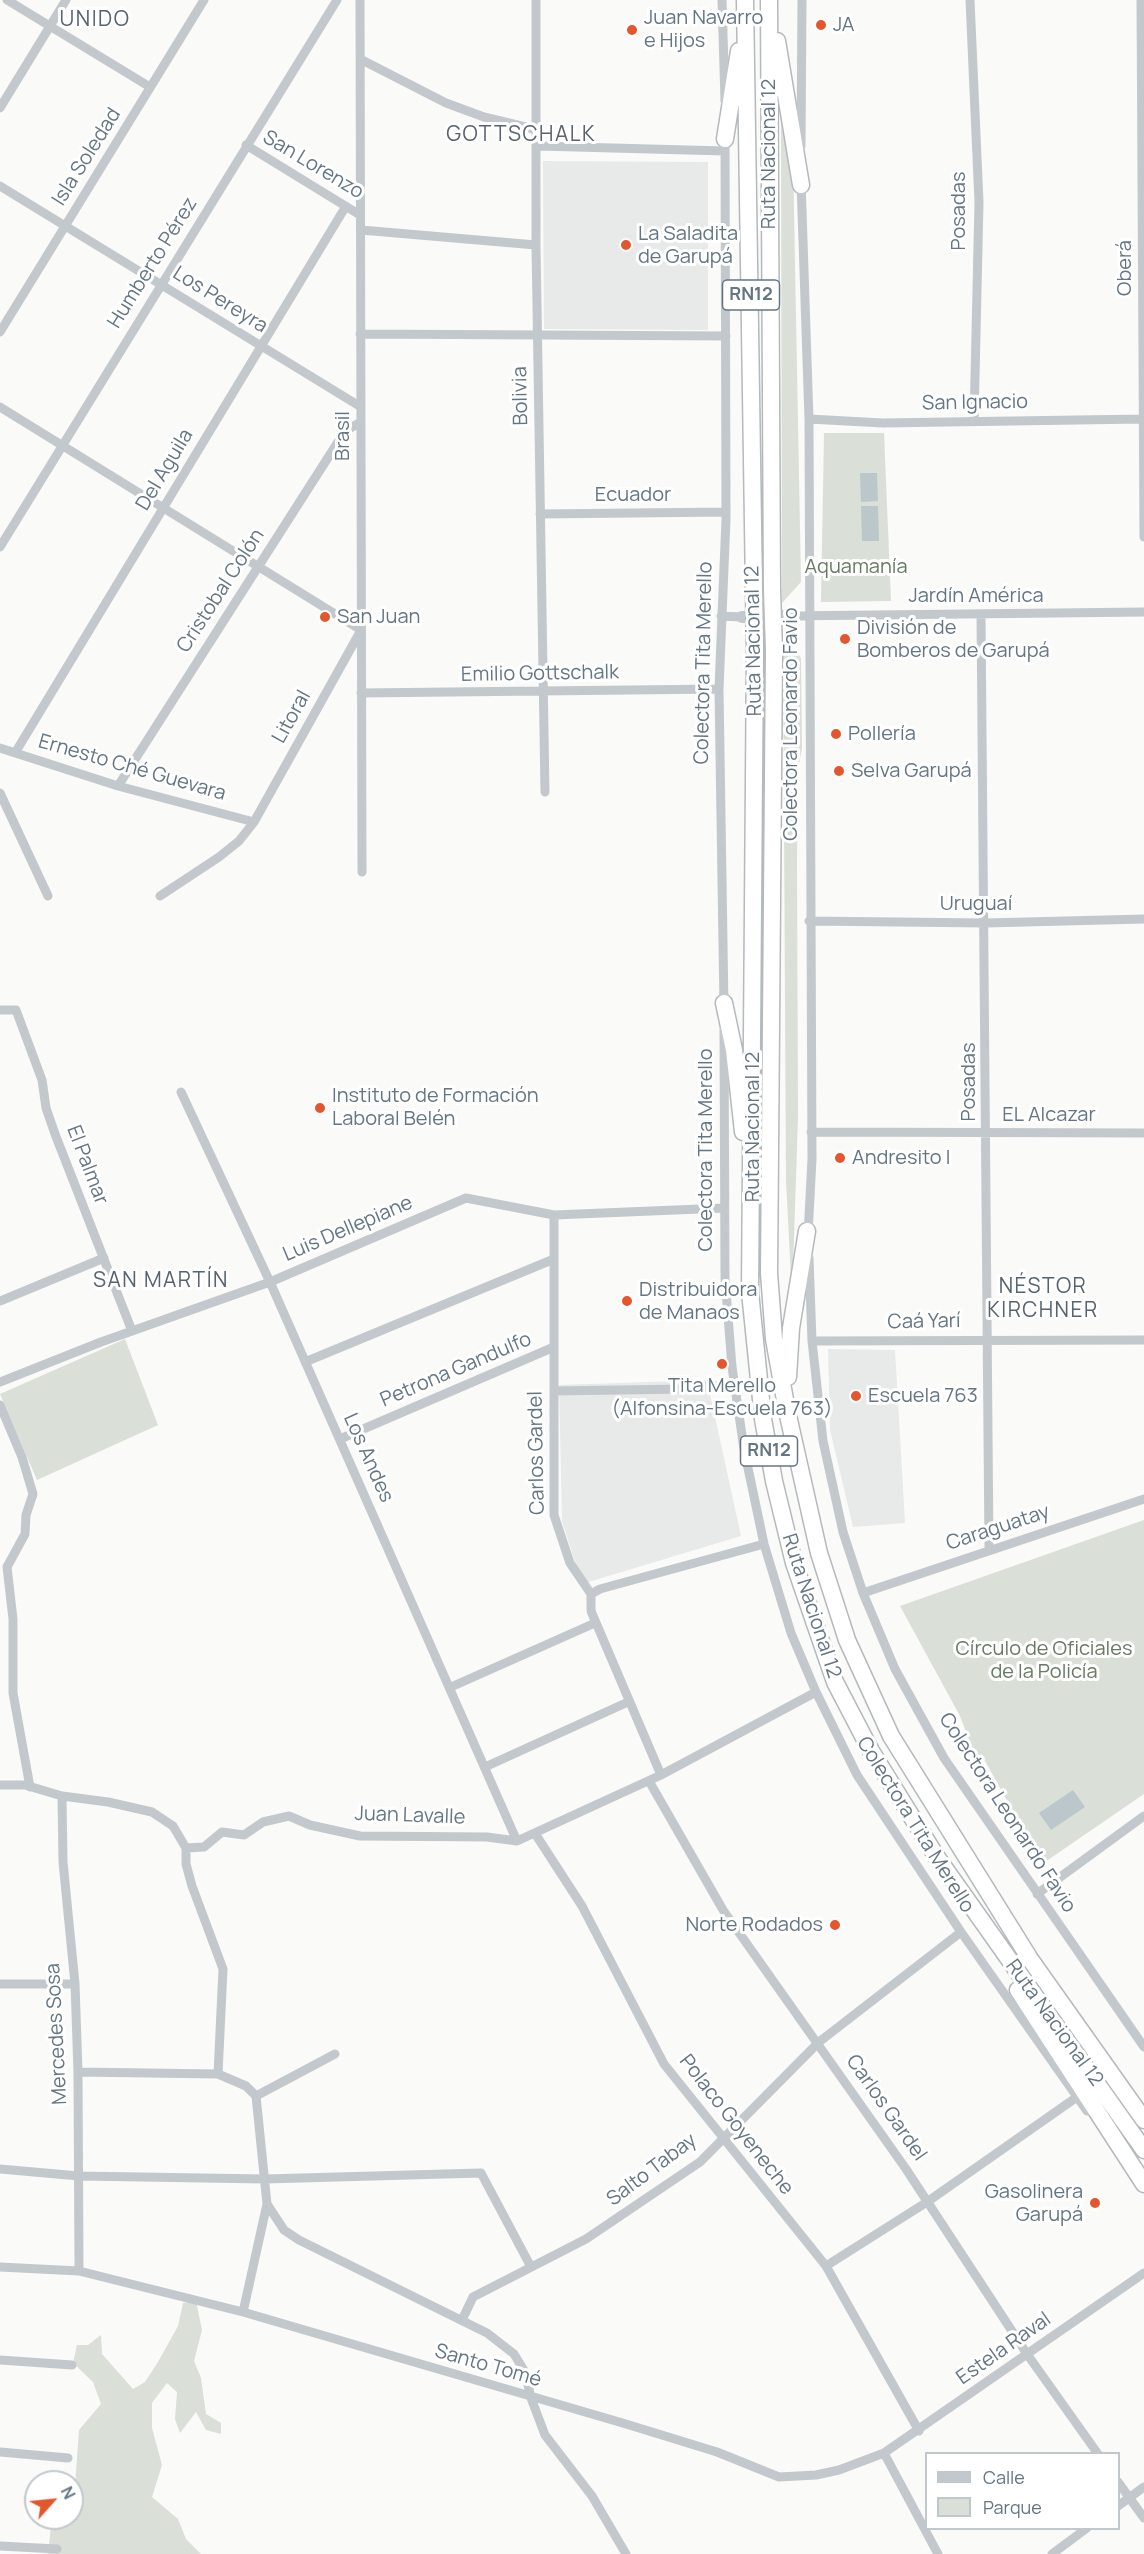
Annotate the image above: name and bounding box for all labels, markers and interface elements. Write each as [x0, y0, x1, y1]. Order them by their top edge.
place label: Juan Navarro e Hijos [644, 6, 763, 53]
district label: UNIDO [60, 7, 130, 33]
place label: JA [833, 13, 855, 37]
marker: JA [814, 18, 828, 32]
marker: Juan Navarro e Hijos [625, 23, 639, 37]
street label: Ruta Nacional 12 [757, 79, 781, 229]
street label: Isla Soledad [48, 104, 126, 210]
district label: GOTTSCHALK [446, 122, 596, 148]
street label: San Lorenzo [258, 126, 368, 204]
street label: Posadas [947, 172, 971, 250]
street label: Humberto Pérez [103, 193, 203, 333]
place label: La Saladita de Garupá [638, 222, 738, 269]
marker: La Saladita de Garupá [619, 238, 633, 252]
street label: Oberá [1113, 240, 1137, 296]
street label: Los Pereyra [168, 261, 272, 339]
road number: RN12 [722, 280, 780, 310]
street label: Bolivia [508, 366, 534, 426]
street label: San Ignacio [922, 390, 1028, 416]
street label: Brasil [331, 411, 355, 461]
street label: Del Aguila [131, 425, 199, 515]
street label: Ecuador [595, 483, 671, 507]
street label: Cristobal Colón [172, 525, 270, 657]
park label: Aquamanía [804, 555, 908, 579]
street label: Colectora Tita Merello [690, 561, 718, 765]
street label: Ruta Nacional 12 [741, 566, 767, 716]
street label: Jardín América [908, 584, 1044, 608]
place label: San Juan [337, 605, 420, 629]
street label: Colectora Leonardo Favio [779, 607, 803, 841]
marker: San Juan [318, 610, 332, 624]
place label: División de Bomberos de Garupá [857, 616, 1050, 663]
marker: División de Bomberos de Garupá [838, 632, 852, 646]
street label: Emilio Gottschalk [461, 661, 619, 687]
street label: Litoral [268, 686, 316, 748]
place label: Pollería [848, 722, 916, 746]
marker: Pollería [829, 727, 843, 741]
street label: Ernesto Ché Guevara [36, 730, 228, 806]
place label: Selva Garupá [851, 759, 972, 783]
marker: Selva Garupá [832, 764, 846, 778]
street label: Uruguaí [940, 892, 1012, 916]
street label: Posadas [957, 1043, 981, 1121]
street label: Colectora Tita Merello [694, 1048, 718, 1252]
street label: Ruta Nacional 12 [741, 1052, 765, 1202]
place label: Instituto de Formación Laboral Belén [332, 1084, 539, 1131]
marker: Instituto de Formación Laboral Belén [313, 1101, 327, 1115]
street label: EL Alcazar [1002, 1103, 1096, 1127]
street label: El Palmar [61, 1122, 113, 1208]
place label: Andresito I [852, 1146, 950, 1170]
marker: Andresito I [833, 1151, 847, 1165]
street label: Luis Dellepiane [280, 1191, 416, 1267]
district label: SAN MARTÍN [93, 1268, 229, 1294]
district label: NÉSTOR KIRCHNER [987, 1274, 1099, 1324]
place label: Distribuidora de Manaos [639, 1278, 757, 1325]
marker: Distribuidora de Manaos [620, 1294, 634, 1308]
street label: Caá Yarí [887, 1309, 961, 1335]
street label: Petrona Gandulfo [377, 1327, 535, 1413]
marker: Tita Merello (Alfonsina-Escuela 763) [715, 1357, 729, 1371]
place label: Tita Merello (Alfonsina-Escuela 763) [611, 1374, 833, 1421]
place label: Escuela 763 [868, 1384, 978, 1408]
marker: Escuela 763 [849, 1389, 863, 1403]
street label: Carlos Gardel [524, 1391, 550, 1515]
street label: Los Andes [338, 1410, 398, 1506]
road number: RN12 [740, 1436, 798, 1466]
street label: Caraguatay [943, 1500, 1053, 1556]
street label: Ruta Nacional 12 [776, 1531, 846, 1681]
park label: Círculo de Oficiales de la Policía [956, 1637, 1132, 1684]
street label: Colectora Leonardo Favio [933, 1709, 1081, 1917]
street label: Colectora Tita Merello [851, 1733, 979, 1917]
street label: Juan Lavalle [354, 1802, 466, 1830]
place label: Norte Rodados [685, 1913, 823, 1937]
marker: Norte Rodados [828, 1918, 842, 1932]
street label: Ruta Nacional 12 [1000, 1955, 1108, 2091]
street label: Mercedes Sosa [41, 1963, 73, 2105]
street label: Polaco Goyeneche [674, 2050, 798, 2200]
street label: Carlos Gardel [841, 2050, 931, 2166]
street label: Salto Tabay [602, 2128, 702, 2212]
place label: Gasolinera Garupá [985, 2180, 1083, 2227]
marker: Gasolinera Garupá [1088, 2196, 1102, 2210]
street label: Estela Raval [952, 2308, 1056, 2390]
street label: Santo Tomé [432, 2339, 544, 2393]
legend [925, 2452, 1120, 2530]
text: Calle [983, 2465, 1025, 2489]
north arrow [24, 2470, 84, 2530]
text: N [56, 2483, 81, 2503]
text: Parque [983, 2495, 1042, 2519]

